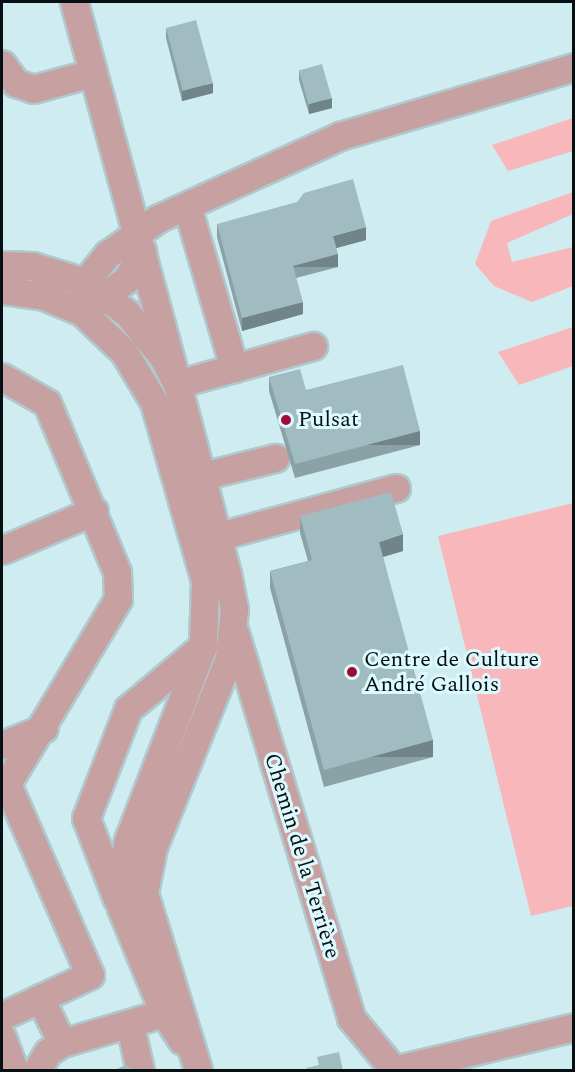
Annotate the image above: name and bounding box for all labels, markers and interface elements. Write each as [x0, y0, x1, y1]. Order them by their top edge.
place label: Pulsat [298, 407, 359, 433]
marker: Pulsat [279, 413, 293, 427]
place label: Centre de Culture André Gallois [364, 646, 539, 698]
marker: Centre de Culture André Gallois [345, 665, 359, 679]
street label: Chemin de la Terrière [258, 750, 346, 962]

